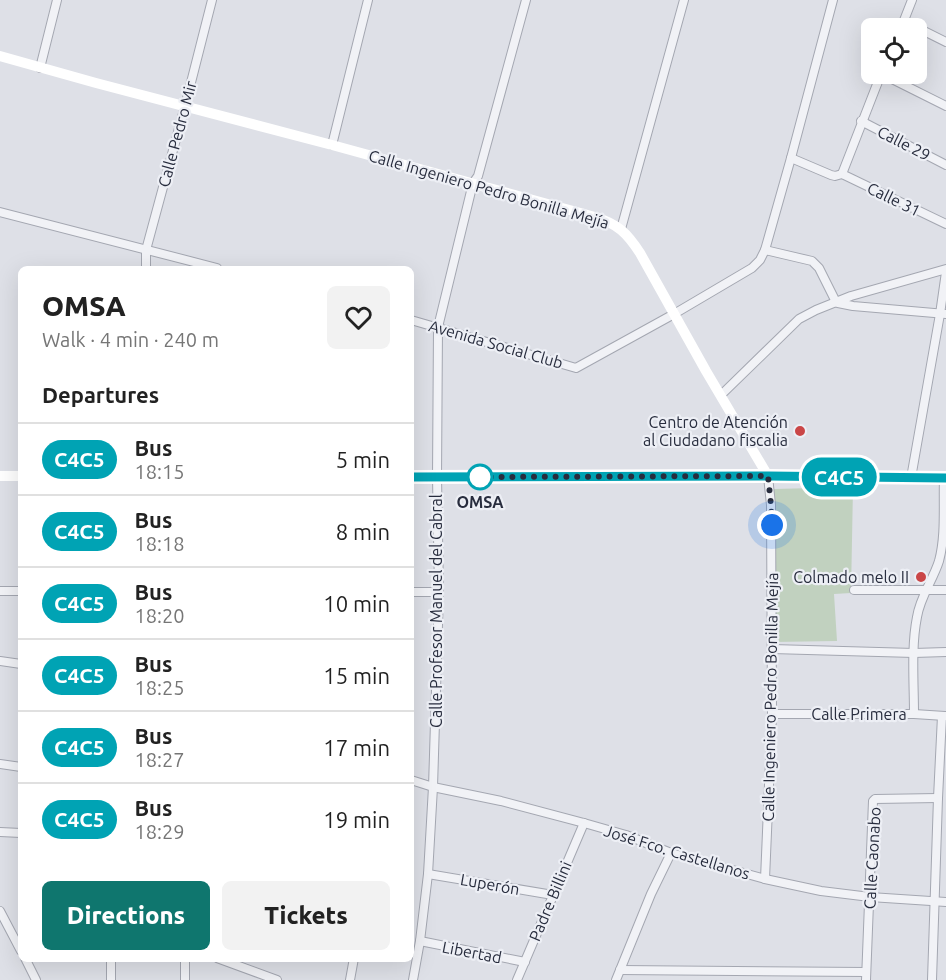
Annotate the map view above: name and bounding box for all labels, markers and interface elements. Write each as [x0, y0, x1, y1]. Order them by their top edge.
map controls [861, 18, 927, 84]
button: locate [861, 18, 927, 84]
street label: Calle Pedro Mir [154, 79, 200, 189]
street label: Calle 29 [875, 122, 933, 164]
street label: Calle Ingeniero Pedro Bonilla Mejía [367, 146, 611, 232]
street label: Calle 31 [864, 178, 924, 220]
button: heart [327, 286, 390, 349]
text: OMSA [42, 290, 126, 321]
street label: Avenida Social Club [427, 316, 565, 372]
text: Walk · 4 min · 240 m [42, 328, 219, 351]
text: Departures [42, 382, 159, 407]
place label: Centro de Atención al Ciudadano fiscalia [643, 413, 788, 449]
marker: Centro de Atención al Ciudadano fiscalia [793, 424, 807, 438]
text: Bus [135, 435, 172, 460]
text: C4C5 [54, 447, 105, 471]
text: 5 min [336, 447, 390, 472]
line badge: C4C5 [797, 458, 881, 496]
text: 18:15 [135, 460, 185, 483]
marker: OMSA [467, 464, 493, 490]
text: C4C5 [814, 465, 864, 489]
place label: OMSA [456, 493, 504, 511]
street label: Calle Profesor Manuel del Cabral [427, 494, 445, 728]
text: Bus [135, 507, 172, 532]
your location [757, 510, 787, 540]
text: C4C5 [54, 519, 105, 543]
text: 8 min [336, 519, 390, 544]
text: 18:18 [135, 532, 185, 555]
place label: Colmado melo II [793, 568, 909, 586]
marker: Colmado melo II [914, 570, 928, 584]
street label: Calle Ingeniero Pedro Bonilla Mejía [759, 572, 781, 822]
text: Bus [135, 579, 172, 604]
text: C4C5 [54, 591, 105, 615]
text: 10 min [323, 591, 390, 616]
text: 18:20 [135, 604, 185, 627]
text: Bus [135, 651, 172, 676]
text: C4C5 [54, 663, 105, 687]
text: 15 min [323, 663, 390, 688]
text: 18:25 [135, 676, 185, 699]
street label: Calle Primera [811, 705, 907, 723]
text: Bus [135, 723, 172, 748]
text: C4C5 [54, 735, 105, 759]
text: 17 min [323, 735, 390, 760]
text: 18:27 [135, 748, 185, 771]
text: Bus [135, 795, 172, 820]
street label: Calle Caonabo [860, 806, 884, 910]
text: C4C5 [54, 807, 105, 831]
text: 19 min [323, 807, 390, 832]
text: 18:29 [135, 820, 185, 843]
street label: José Fco. Castellanos [602, 821, 752, 883]
street label: Padre Billini [525, 858, 575, 944]
street label: Luperón [459, 870, 521, 898]
button: Directions [42, 881, 210, 950]
button: Tickets [222, 881, 390, 950]
street label: Libertad [441, 937, 503, 967]

